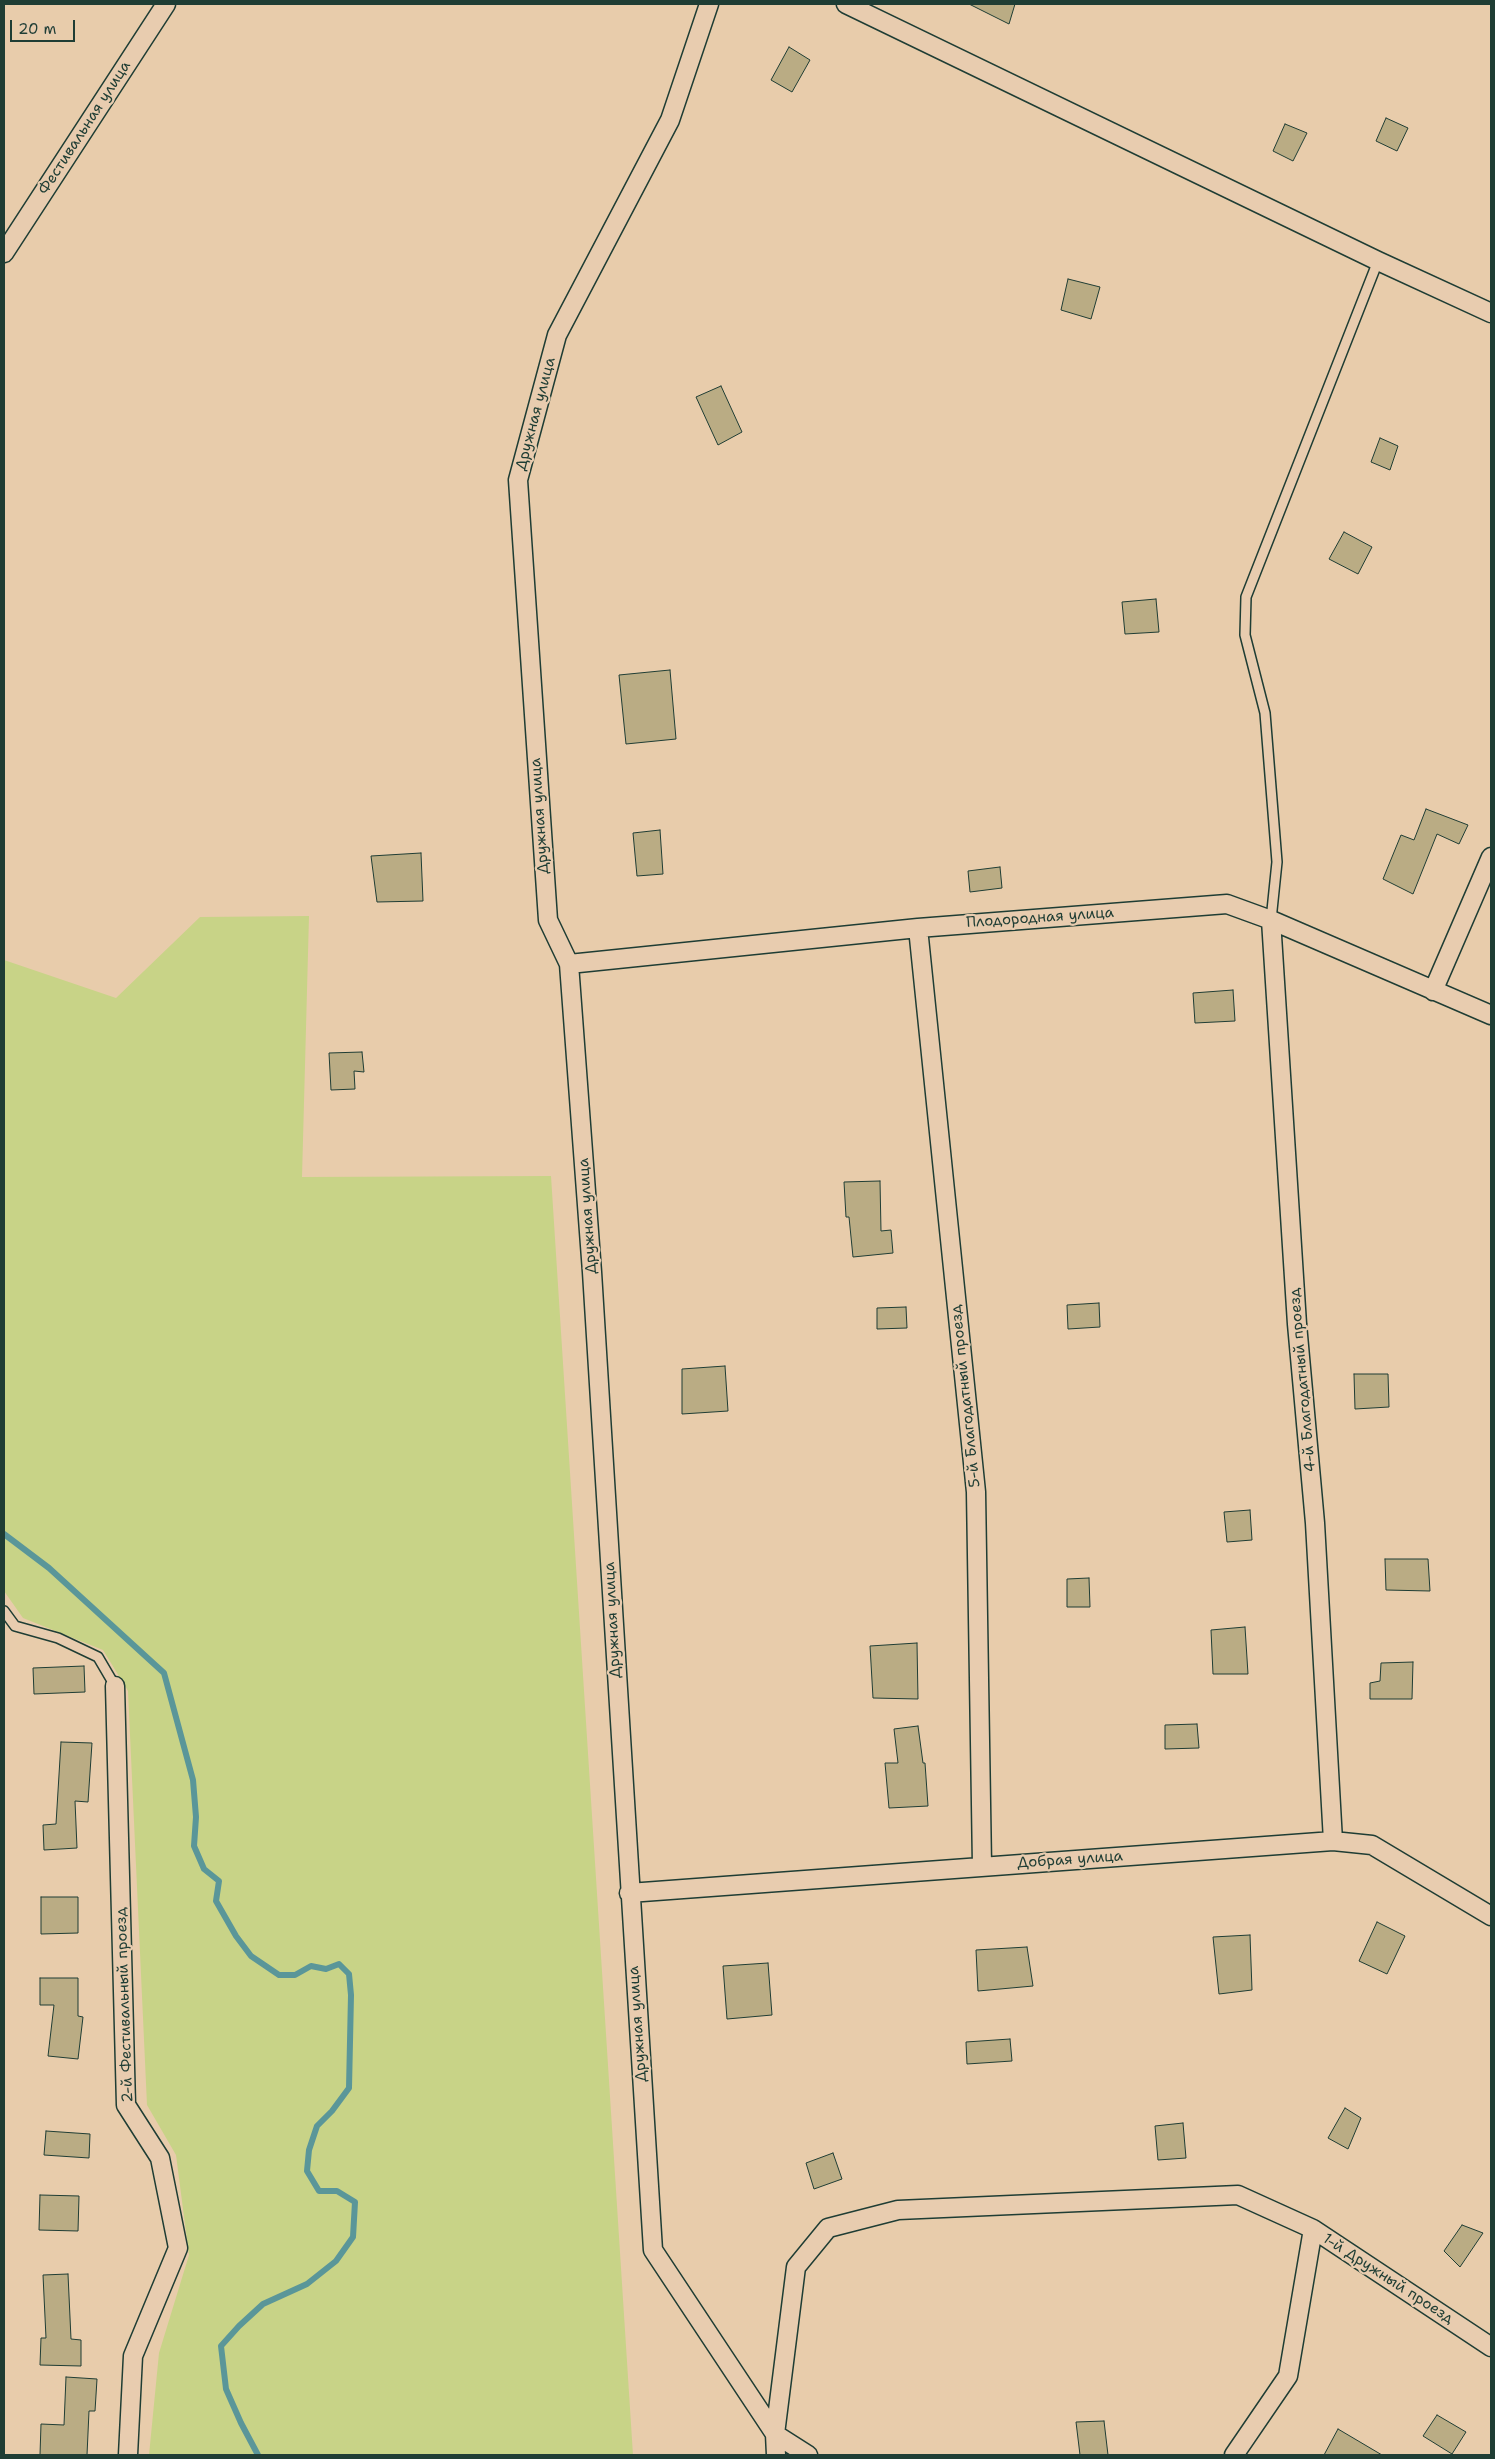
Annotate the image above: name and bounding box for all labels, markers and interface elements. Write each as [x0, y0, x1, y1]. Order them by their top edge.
scale bar [12, 10, 78, 42]
text: 20 m [18, 19, 57, 39]
street label: Фестивальная улица [35, 58, 135, 198]
street label: Дружная улица [512, 355, 560, 473]
street label: Дружная улица [527, 757, 553, 875]
street label: Плодородная улица [966, 904, 1114, 932]
street label: Дружная улица [575, 1157, 601, 1275]
street label: 4-й Благодатный проезд [1286, 1287, 1320, 1473]
street label: 5-й Благодатный проезд [947, 1304, 985, 1488]
street label: Дружная улица [601, 1561, 625, 1679]
street label: Добрая улица [1017, 1847, 1123, 1873]
street label: 2-й Фестивальный проезд [113, 1907, 137, 2103]
street label: Дружная улица [625, 1965, 651, 2083]
street label: 1-й Дружный проезд [1319, 2230, 1457, 2328]

